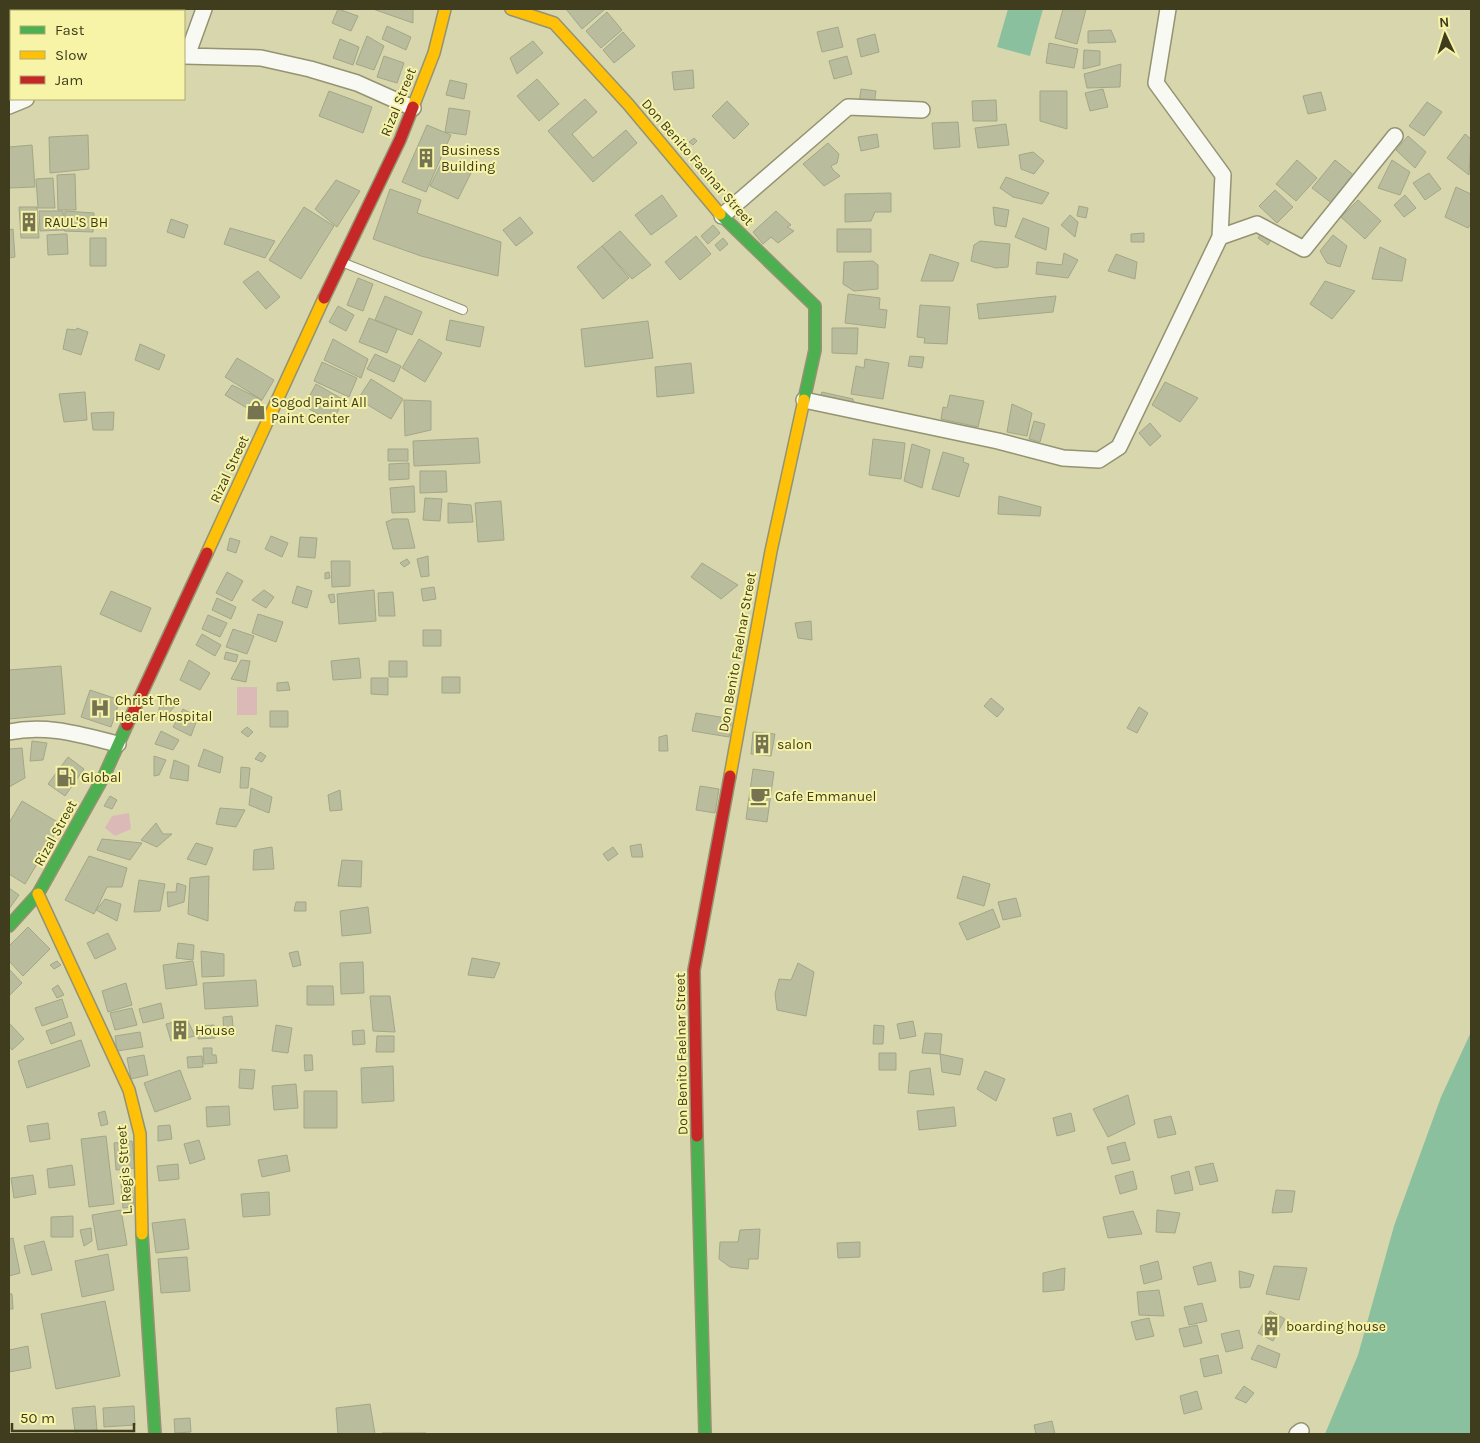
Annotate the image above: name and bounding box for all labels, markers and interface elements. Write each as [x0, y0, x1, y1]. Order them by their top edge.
legend [10, 10, 185, 100]
north arrow [1420, 10, 1470, 60]
text: N [1439, 14, 1450, 31]
text: Fast [55, 21, 85, 39]
text: Slow [55, 46, 87, 64]
street label: Rizal Street [377, 65, 420, 139]
text: Jam [55, 71, 83, 89]
street label: Don Benito Faelnar Street [638, 96, 757, 229]
place label: Business Building [441, 142, 500, 175]
building icon: Business Building [415, 147, 437, 169]
building icon: RAUL'S BH [18, 211, 40, 233]
place label: RAUL'S BH [44, 214, 108, 231]
place label: Sogod Paint All Paint Center [271, 394, 367, 427]
shop icon: Sogod Paint All Paint Center [245, 399, 267, 421]
street label: Rizal Street [206, 433, 253, 506]
street label: Don Benito Faelnar Street [715, 571, 760, 733]
place label: Christ The Healer Hospital [115, 692, 212, 725]
hospital icon: Christ The Healer Hospital [89, 697, 111, 719]
building icon: salon [751, 733, 773, 755]
place label: salon [777, 736, 812, 753]
fuel station icon: Global [55, 766, 77, 788]
place label: Global [81, 769, 122, 786]
cafe icon: Cafe Emmanuel [749, 785, 771, 807]
place label: Cafe Emmanuel [775, 788, 876, 805]
street label: Rizal Street [30, 797, 81, 869]
street label: Don Benito Faelnar Street [672, 973, 691, 1135]
building icon: House [169, 1019, 191, 1041]
place label: House [195, 1022, 235, 1039]
street label: L. Regis Street [113, 1125, 136, 1215]
building icon: boarding house [1260, 1315, 1282, 1337]
place label: boarding house [1286, 1318, 1386, 1335]
scale bar [12, 1400, 135, 1432]
text: 50 m [20, 1409, 55, 1427]

